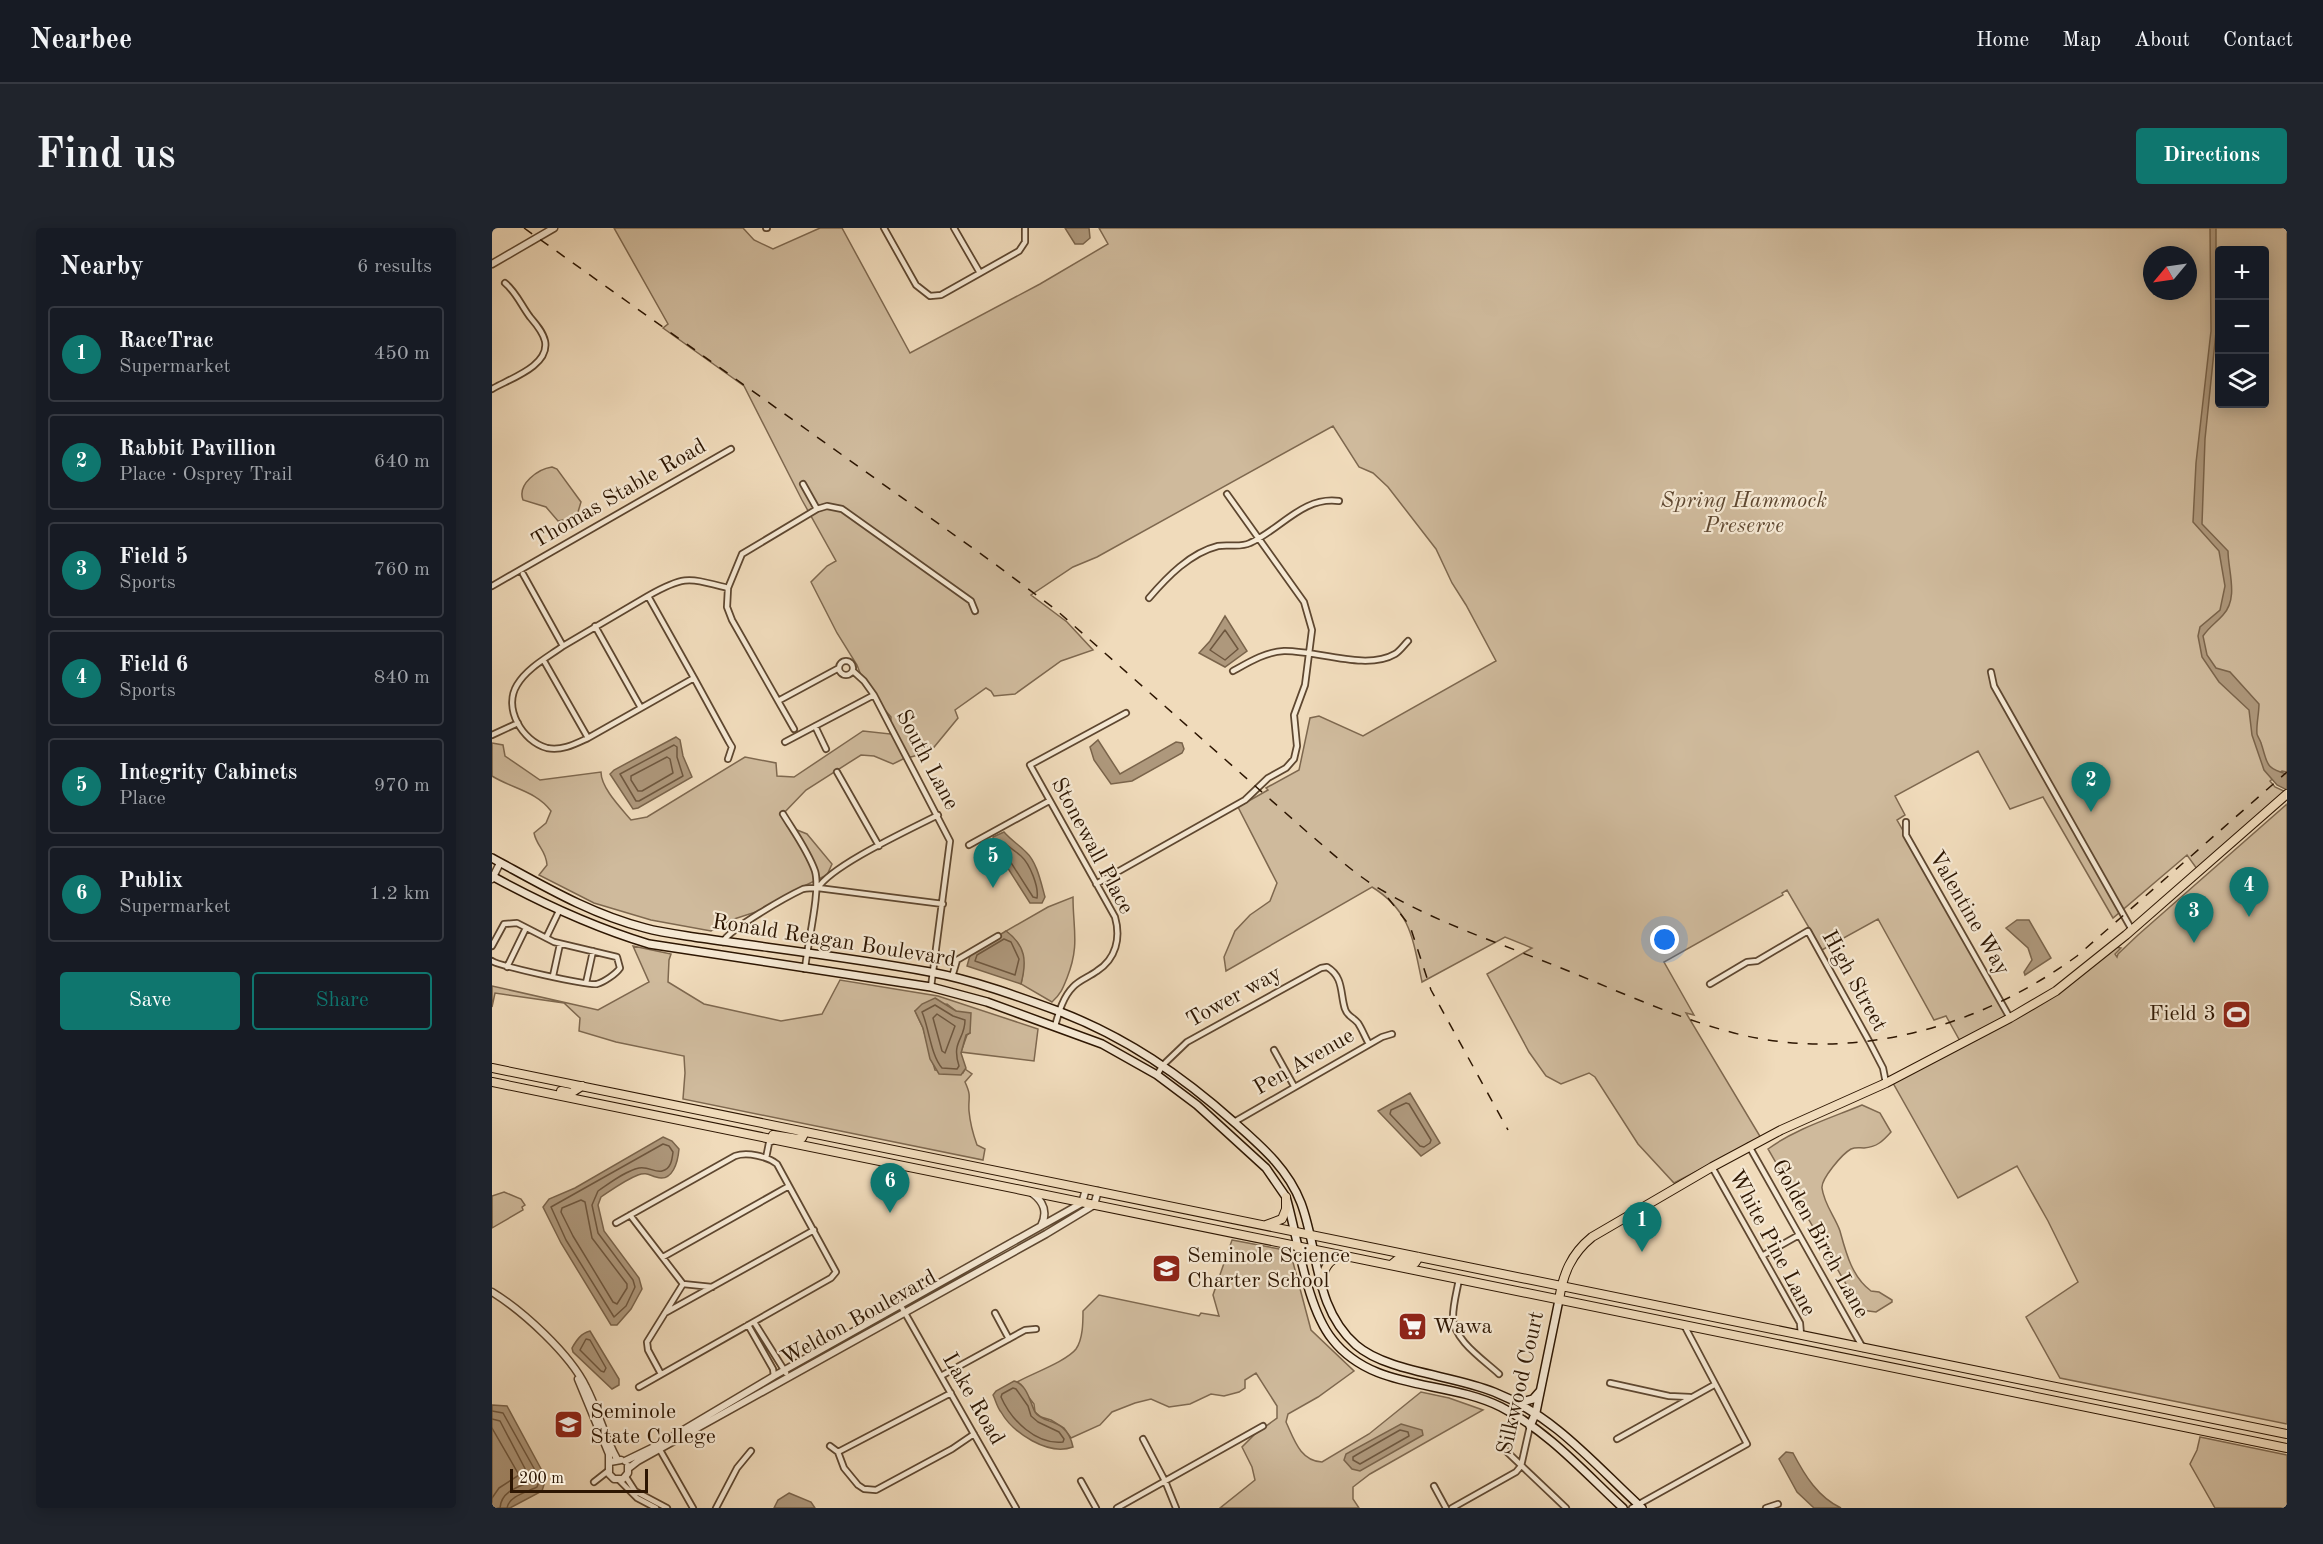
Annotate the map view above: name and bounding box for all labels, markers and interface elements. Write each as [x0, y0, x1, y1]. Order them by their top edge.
text: Nearbee [30, 27, 132, 55]
text: Home [1976, 30, 2029, 51]
text: Map [2062, 30, 2101, 51]
text: About [2134, 30, 2190, 51]
text: Contact [2223, 30, 2293, 51]
button: Directions [2136, 128, 2287, 184]
text: Find us [36, 135, 175, 177]
north arrow [2143, 246, 2197, 300]
map controls [2215, 246, 2269, 408]
button: + [2215, 246, 2269, 300]
text: Nearby [60, 254, 144, 280]
text: 6 results [357, 257, 432, 277]
button: − [2215, 300, 2269, 354]
text: RaceTrac [119, 330, 214, 352]
text: 1 [76, 344, 87, 364]
text: 450 m [374, 344, 430, 364]
button: layers [2215, 354, 2269, 408]
text: Supermarket [119, 357, 230, 377]
street label: Thomas Stable Road [528, 435, 710, 553]
text: Rabbit Pavillion [119, 438, 276, 460]
text: 2 [76, 452, 87, 472]
text: 640 m [374, 452, 430, 472]
text: Place · Osprey Trail [119, 465, 292, 485]
park label: Spring Hammock Preserve [1661, 490, 1828, 537]
text: Field 5 [119, 546, 188, 568]
text: 3 [76, 560, 87, 580]
text: 760 m [374, 560, 430, 580]
text: Sports [119, 573, 176, 593]
text: Field 6 [119, 654, 188, 676]
text: 4 [76, 668, 87, 688]
text: 840 m [374, 668, 430, 688]
text: Sports [119, 681, 176, 701]
street label: South Lane [892, 706, 962, 814]
text: Integrity Cabinets [119, 762, 297, 784]
pin: 2 [2072, 762, 2110, 812]
street label: Stonewall Place [1047, 774, 1137, 918]
text: 5 [76, 776, 87, 796]
text: 970 m [374, 776, 430, 796]
text: Place [119, 789, 166, 809]
pin: 5 [974, 838, 1012, 888]
street label: Valentine Way [1925, 847, 2014, 979]
pin: 4 [2230, 868, 2268, 917]
text: Publix [119, 870, 183, 892]
text: 6 [76, 884, 87, 904]
text: 1.2 km [369, 884, 430, 904]
pin: 3 [2174, 894, 2214, 943]
text: Supermarket [119, 897, 230, 917]
street label: Ronald Reagan Boulevard [710, 911, 958, 971]
your location [1650, 925, 1679, 954]
street label: High Street [1817, 927, 1891, 1035]
street label: Tower way [1183, 962, 1285, 1032]
button: Save [60, 972, 240, 1030]
button: Share [252, 972, 432, 1030]
sports icon: Field 3 [2221, 998, 2253, 1030]
place label: Field 3 [2149, 1003, 2216, 1025]
street label: Pen Avenue [1250, 1025, 1358, 1099]
street label: Golden Birch Lane [1767, 1156, 1873, 1322]
pin: 6 [870, 1164, 910, 1213]
street label: White Pine Lane [1724, 1166, 1820, 1320]
pin: 1 [1622, 1202, 1662, 1252]
place label: Seminole Science Charter School [1187, 1245, 1350, 1292]
school or university icon: Seminole Science Charter School [1150, 1253, 1182, 1285]
street label: Weldon Boulevard [778, 1266, 940, 1370]
street label: Silkwood Court [1494, 1309, 1548, 1457]
supermarket icon: Wawa [1396, 1311, 1428, 1343]
place label: Wawa [1433, 1316, 1492, 1338]
street label: Lake Road [938, 1349, 1008, 1449]
place label: Seminole State College [590, 1401, 716, 1448]
school or university icon: Seminole State College [553, 1409, 585, 1441]
scale bar [510, 1466, 648, 1494]
text: 200 m [519, 1471, 564, 1487]

